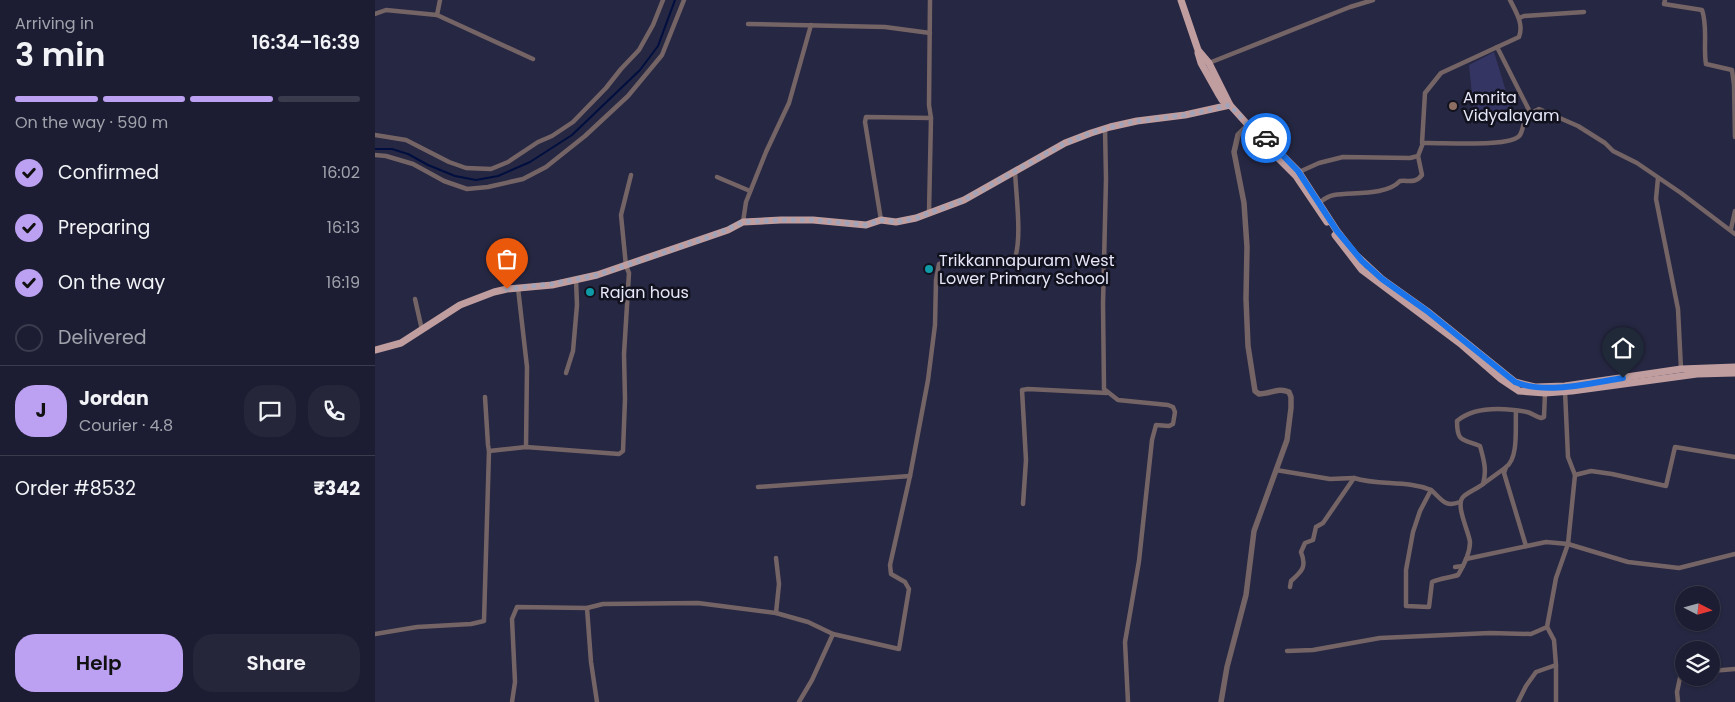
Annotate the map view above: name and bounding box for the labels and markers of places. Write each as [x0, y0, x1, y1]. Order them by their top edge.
place label: Amrita Vidyalayam [1463, 86, 1559, 127]
marker: Amrita Vidyalayam [1447, 100, 1459, 112]
pin [486, 238, 528, 289]
place label: Trikkannapuram West Lower Primary School [939, 249, 1115, 290]
marker: Trikkannapuram West Lower Primary School [923, 263, 935, 275]
place label: Rajan hous [600, 281, 689, 304]
marker: Rajan hous [584, 286, 596, 298]
pin [1602, 327, 1644, 378]

